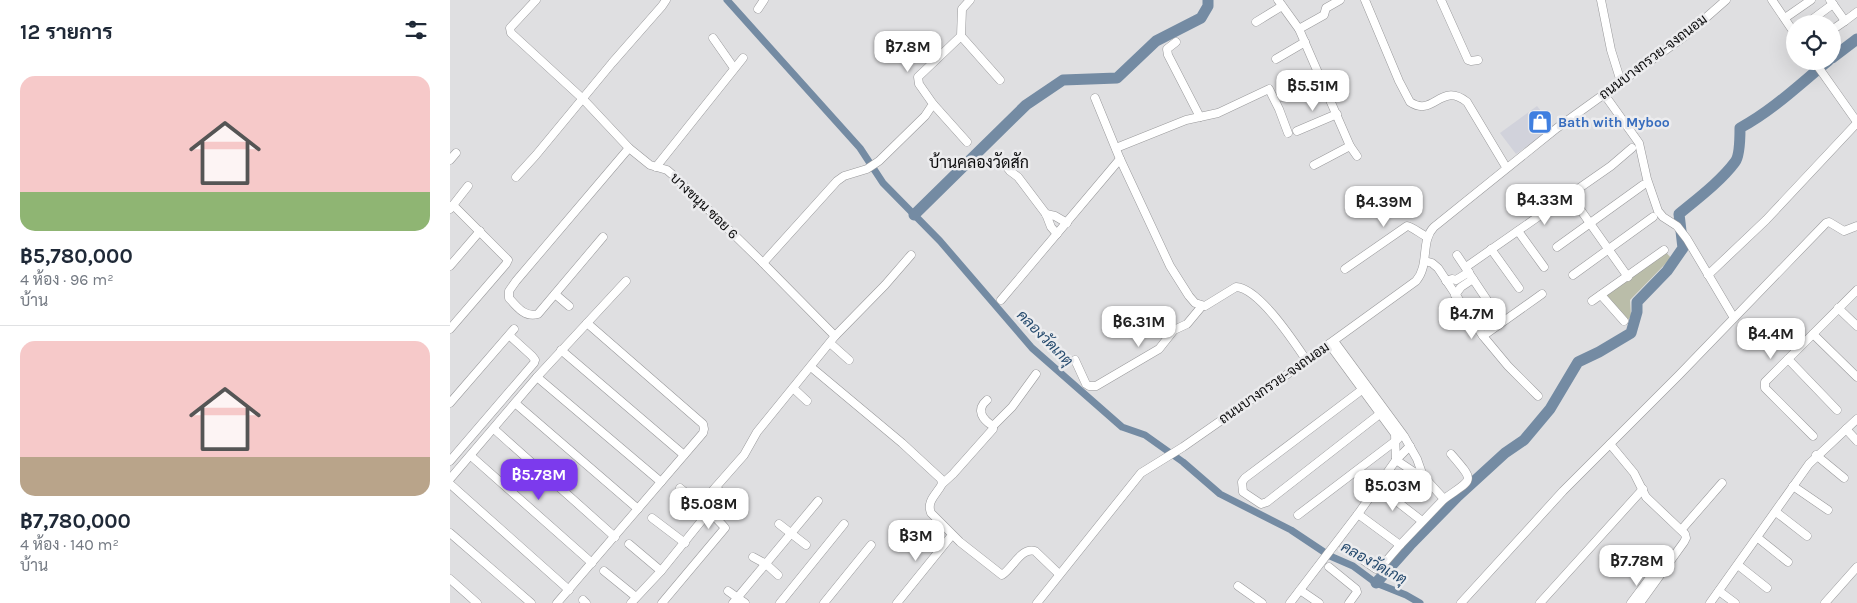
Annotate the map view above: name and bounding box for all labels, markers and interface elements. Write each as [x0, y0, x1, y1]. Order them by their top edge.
street label: ถนนบางกรวย-จงถนอม [1596, 11, 1710, 103]
map controls [1786, 15, 1841, 70]
button: locate [1786, 15, 1841, 70]
icon: filters [402, 16, 430, 44]
text: 12 รายการ [20, 20, 113, 44]
pin: ฿7.8M [873, 30, 943, 73]
text: ฿7.8M [885, 37, 931, 56]
pin: ฿5.51M [1272, 70, 1354, 112]
text: ฿5.51M [1287, 76, 1339, 95]
icon: home [180, 108, 270, 198]
shop icon: Bath with Myboo [1527, 109, 1553, 135]
place label: Bath with Myboo [1558, 114, 1670, 131]
district label: บ้านคลองวัดสัก [929, 152, 1029, 172]
street label: บางขนุน ซอย 6 [666, 169, 741, 243]
pin: ฿4.33M [1504, 184, 1586, 226]
pin: ฿4.39M [1343, 186, 1425, 228]
text: ฿4.33M [1517, 190, 1573, 209]
text: ฿4.39M [1356, 192, 1412, 211]
text: ฿5,780,000 [20, 244, 133, 268]
text: 4 ห้อง · 96 m² [20, 270, 114, 289]
text: บ้าน [20, 291, 48, 310]
pin: ฿4.7M [1437, 298, 1507, 340]
text: ฿4.7M [1450, 304, 1494, 323]
water label: คลองวัดเกตุ [1012, 306, 1077, 371]
pin: ฿6.31M [1098, 306, 1180, 348]
text: ฿6.31M [1113, 312, 1165, 331]
pin: ฿4.4M [1736, 318, 1806, 360]
text: ฿4.4M [1748, 324, 1794, 343]
street label: ถนนบางกรวย-จงถนอม [1215, 338, 1333, 428]
icon: home [180, 374, 270, 464]
pin: ฿5.78M [498, 458, 580, 501]
text: ฿5.78M [512, 465, 566, 484]
pin: ฿5.03M [1352, 470, 1434, 512]
text: ฿5.03M [1365, 476, 1421, 495]
pin: ฿5.08M [668, 488, 750, 530]
text: ฿5.08M [681, 494, 737, 513]
text: ฿7,780,000 [20, 509, 131, 533]
pin: ฿3M [892, 520, 940, 562]
text: ฿3M [899, 526, 933, 545]
text: 4 ห้อง · 140 m² [20, 535, 119, 554]
water label: คลองวัดเกตุ [1337, 538, 1410, 590]
pin: ฿7.78M [1596, 544, 1678, 587]
text: ฿7.78M [1610, 551, 1664, 570]
text: บ้าน [20, 556, 48, 575]

